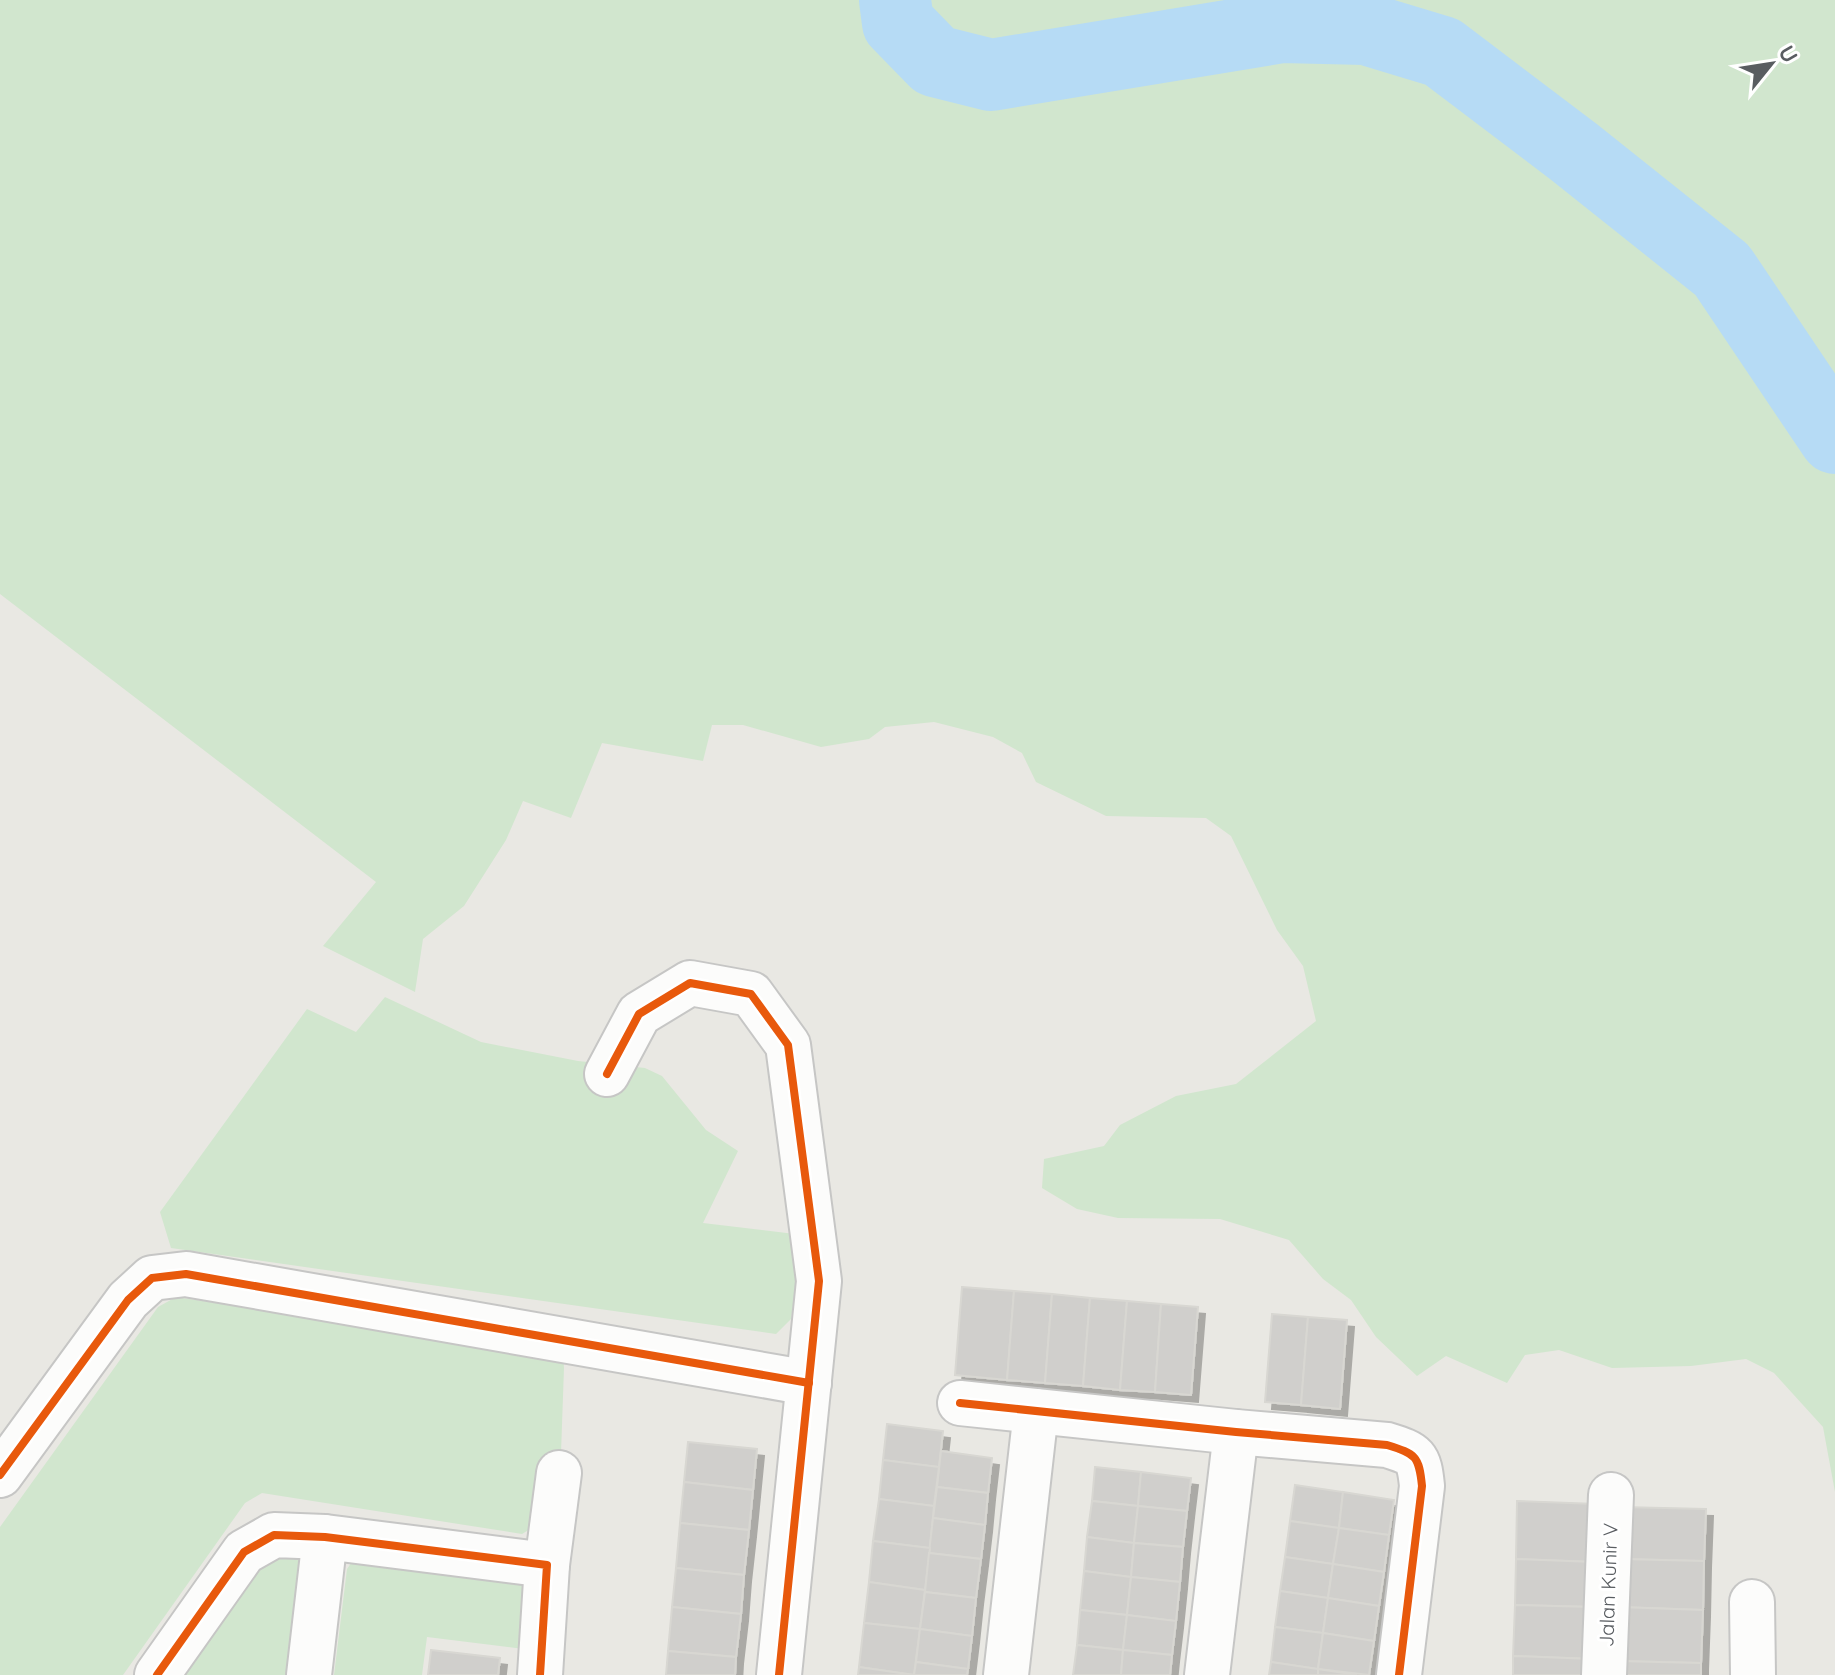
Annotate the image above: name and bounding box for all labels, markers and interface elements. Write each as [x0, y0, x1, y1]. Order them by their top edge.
north arrow [1731, 24, 1811, 104]
text: U [1772, 40, 1804, 68]
street label: Jalan Kunir V [1593, 1522, 1623, 1648]

